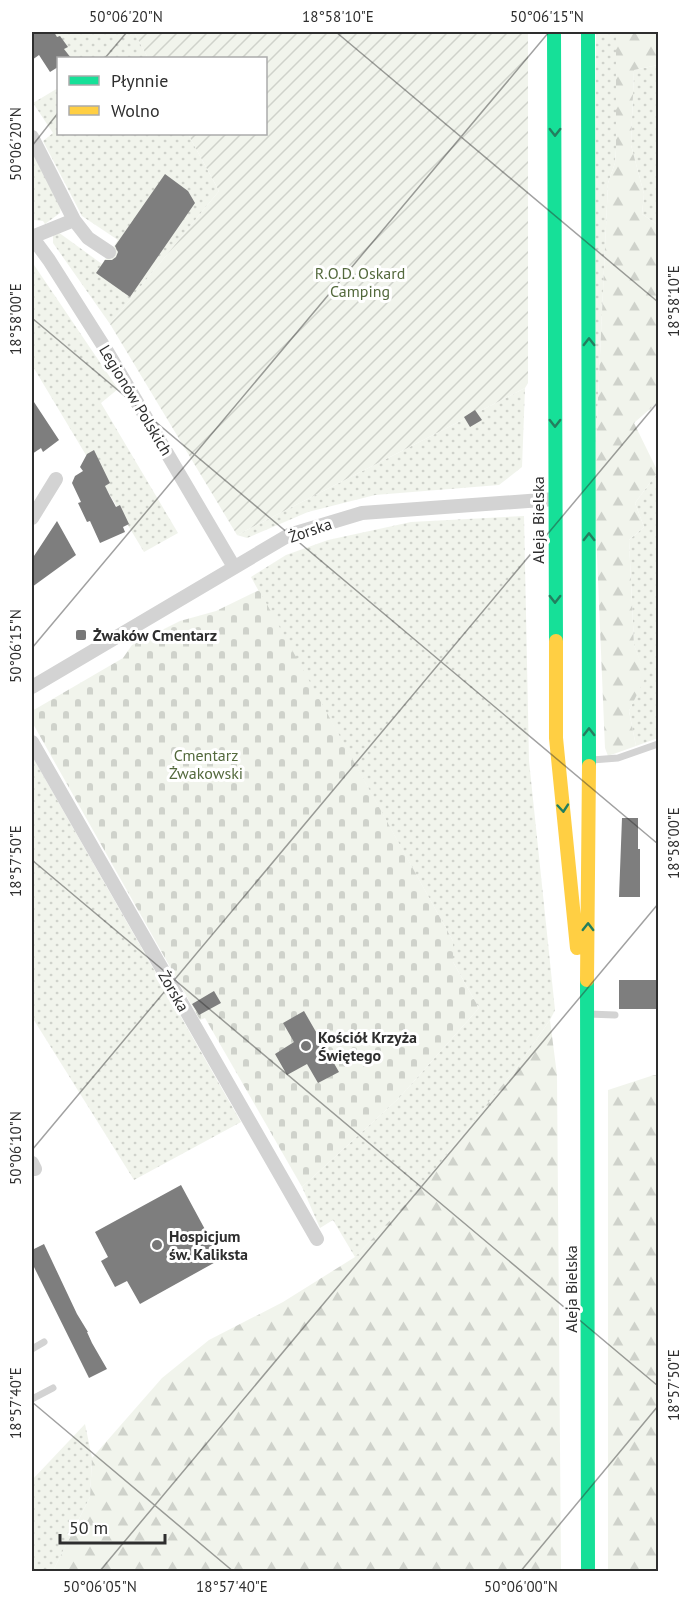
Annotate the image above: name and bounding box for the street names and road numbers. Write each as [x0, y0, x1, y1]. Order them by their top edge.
street label: Legionów Polskich [95, 341, 177, 459]
street label: Aleja Bielska [528, 476, 548, 564]
street label: Żorska [286, 513, 334, 547]
street label: Żorska [154, 967, 194, 1015]
street label: Aleja Bielska [561, 1245, 581, 1333]

